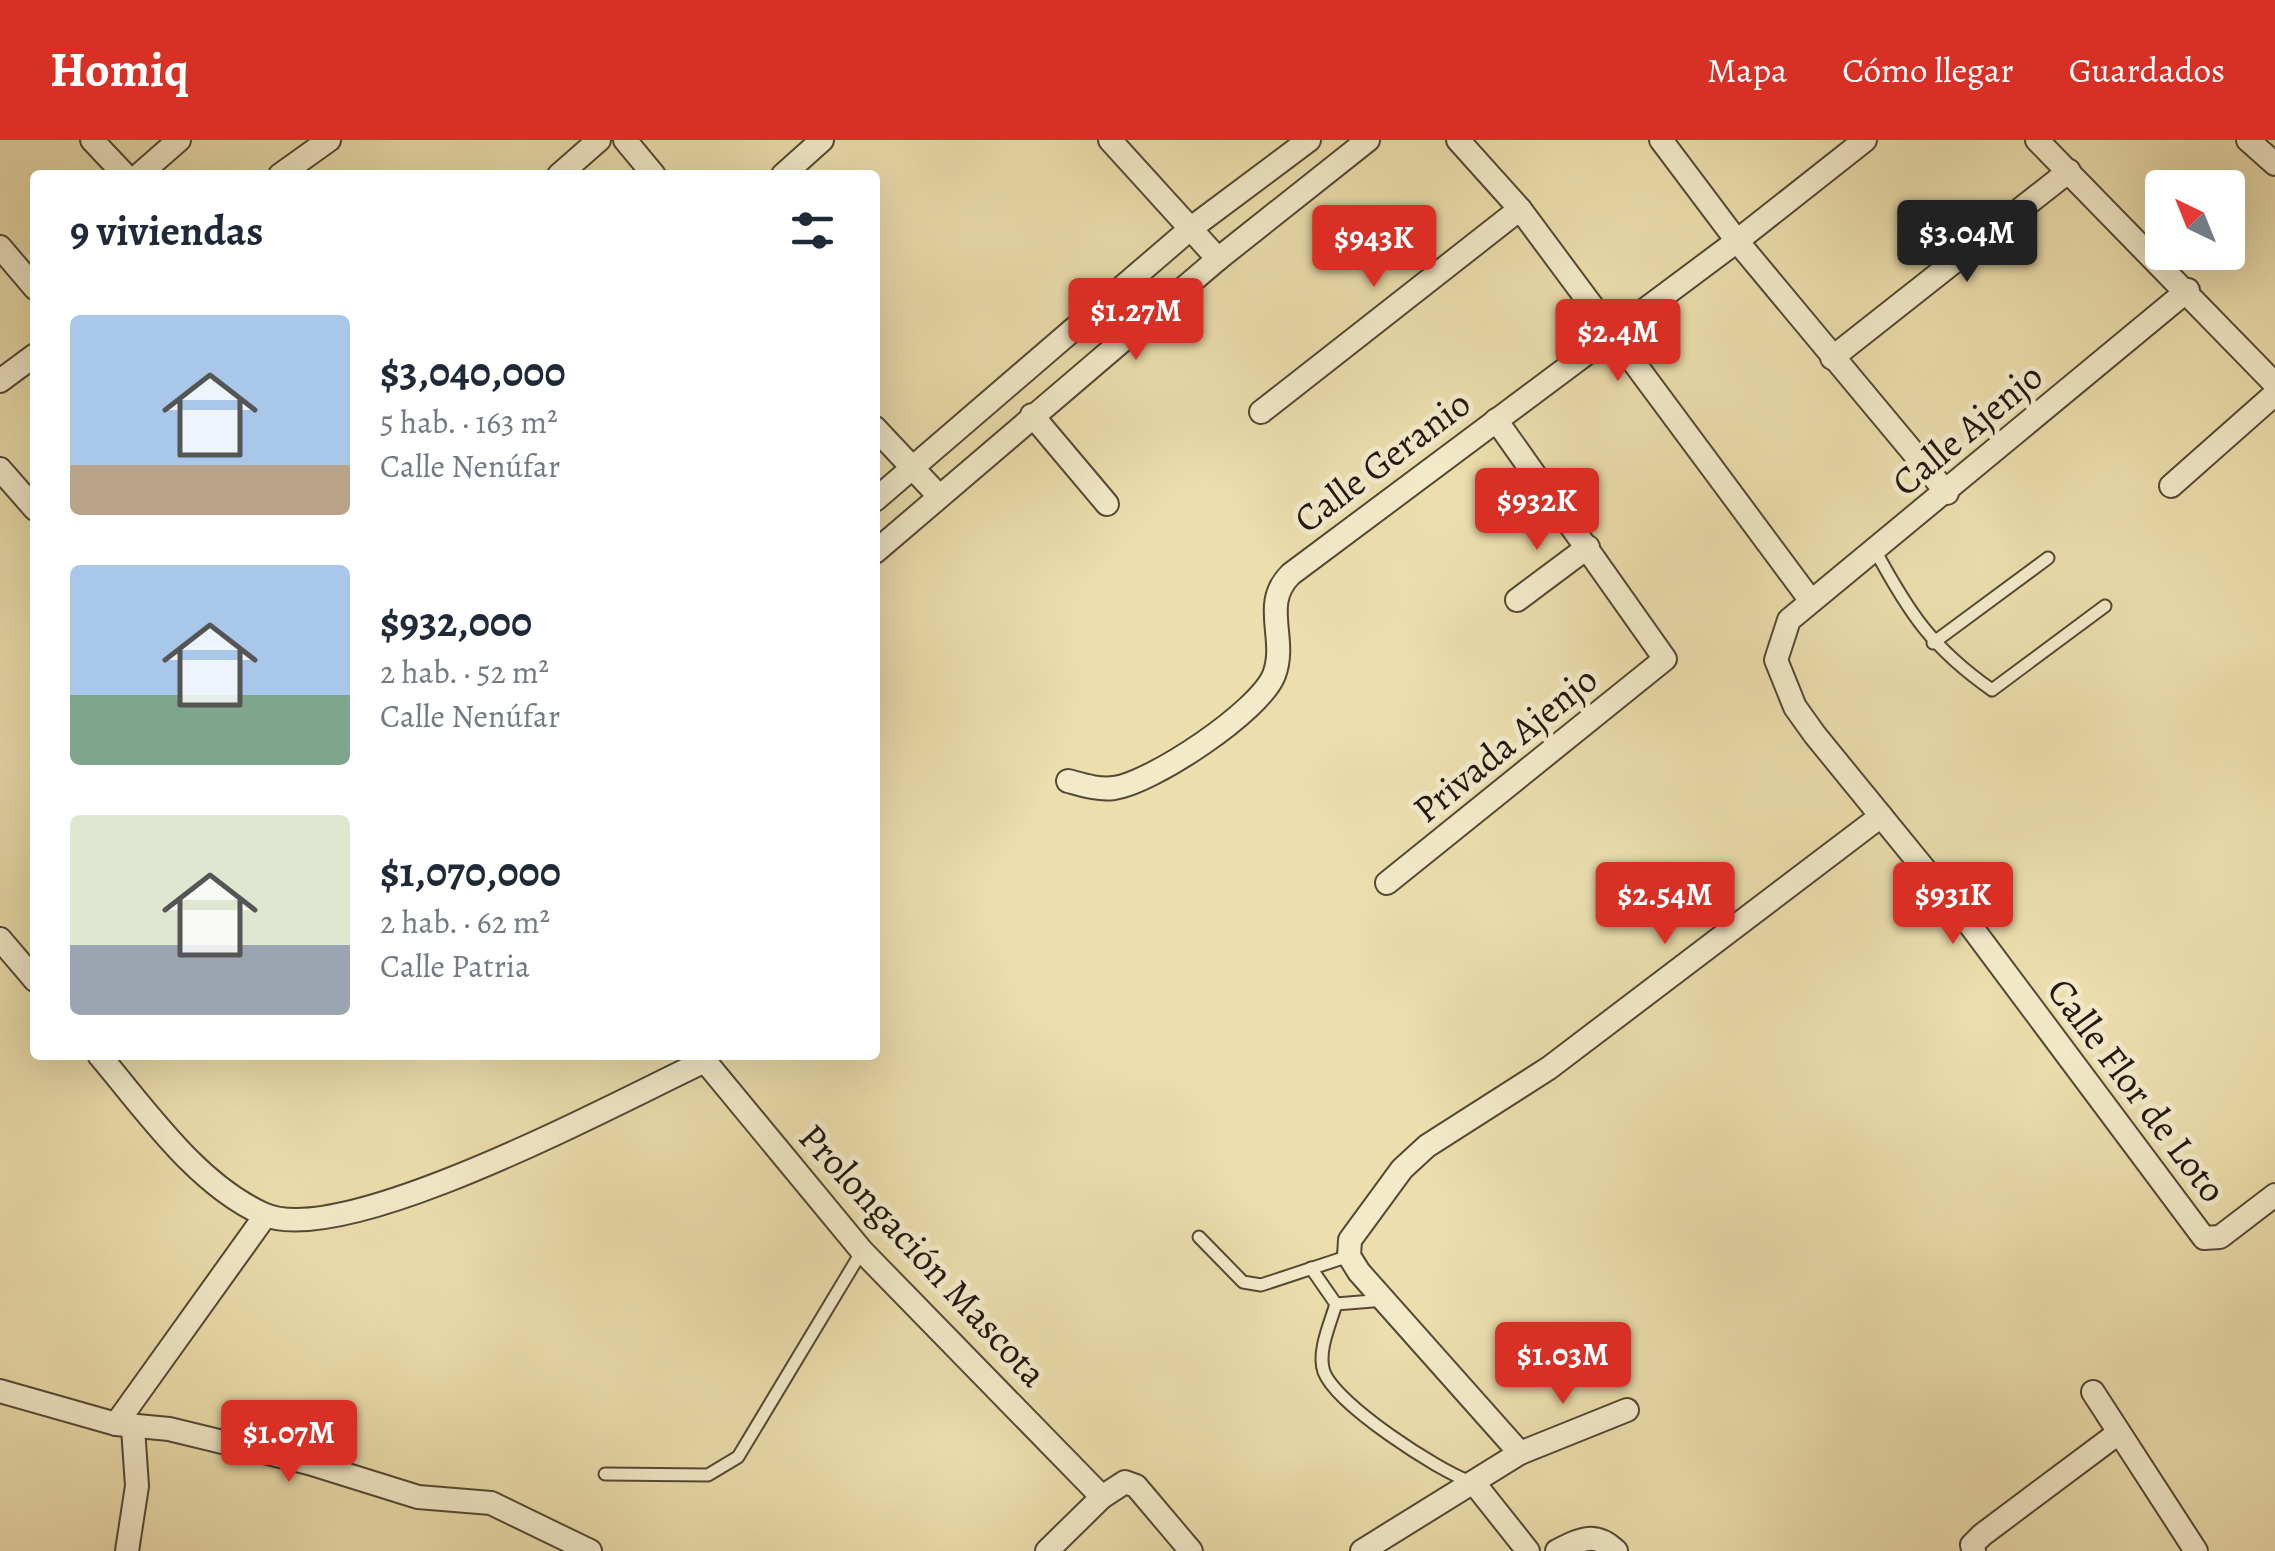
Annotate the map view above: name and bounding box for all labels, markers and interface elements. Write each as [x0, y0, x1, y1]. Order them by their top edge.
text: Homiq [50, 37, 189, 103]
text: Mapa [1707, 46, 1787, 94]
text: Cómo llegar [1842, 46, 2014, 94]
text: Guardados [2069, 46, 2225, 94]
north arrow [2145, 170, 2245, 270]
map controls [2145, 170, 2245, 270]
pin: $3.04M [1886, 200, 2048, 285]
text: 9 viviendas [70, 202, 263, 259]
icon: filters [785, 203, 840, 258]
pin: $943K [1304, 205, 1444, 290]
text: $3.04M [1919, 210, 2015, 254]
text: $943K [1334, 215, 1414, 259]
pin: $1.27M [1055, 278, 1217, 363]
text: $1.27M [1090, 288, 1182, 332]
pin: $2.4M [1548, 299, 1688, 384]
text: $2.4M [1577, 309, 1659, 353]
text: $3,040,000 [380, 343, 566, 400]
street label: Calle Ajenjo [1880, 350, 2054, 508]
icon: home [150, 355, 270, 475]
street label: Calle Geranio [1283, 377, 1481, 545]
text: 5 hab. · 163 m² [380, 400, 558, 444]
text: Calle Nenúfar [380, 444, 560, 488]
pin: $932K [1467, 468, 1607, 553]
text: $932K [1497, 478, 1577, 522]
text: $932,000 [380, 593, 532, 650]
icon: home [150, 605, 270, 725]
text: 2 hab. · 52 m² [380, 650, 549, 694]
street label: Privada Ajenjo [1402, 653, 1608, 835]
text: Calle Nenúfar [380, 694, 560, 738]
text: $1,070,000 [380, 843, 561, 900]
icon: home [150, 855, 270, 975]
pin: $2.54M [1584, 862, 1746, 947]
pin: $931K [1883, 862, 2023, 947]
text: $2.54M [1618, 872, 1712, 916]
text: $931K [1915, 872, 1991, 916]
text: 2 hab. · 62 m² [380, 900, 550, 944]
text: Calle Patria [380, 944, 530, 988]
street label: Calle Flor de Loto [2035, 967, 2239, 1213]
street label: Prolongación Mascota [787, 1112, 1059, 1398]
pin: $1.03M [1482, 1322, 1644, 1407]
text: $1.03M [1517, 1332, 1609, 1376]
pin: $1.07M [208, 1400, 370, 1485]
text: $1.07M [243, 1410, 335, 1454]

